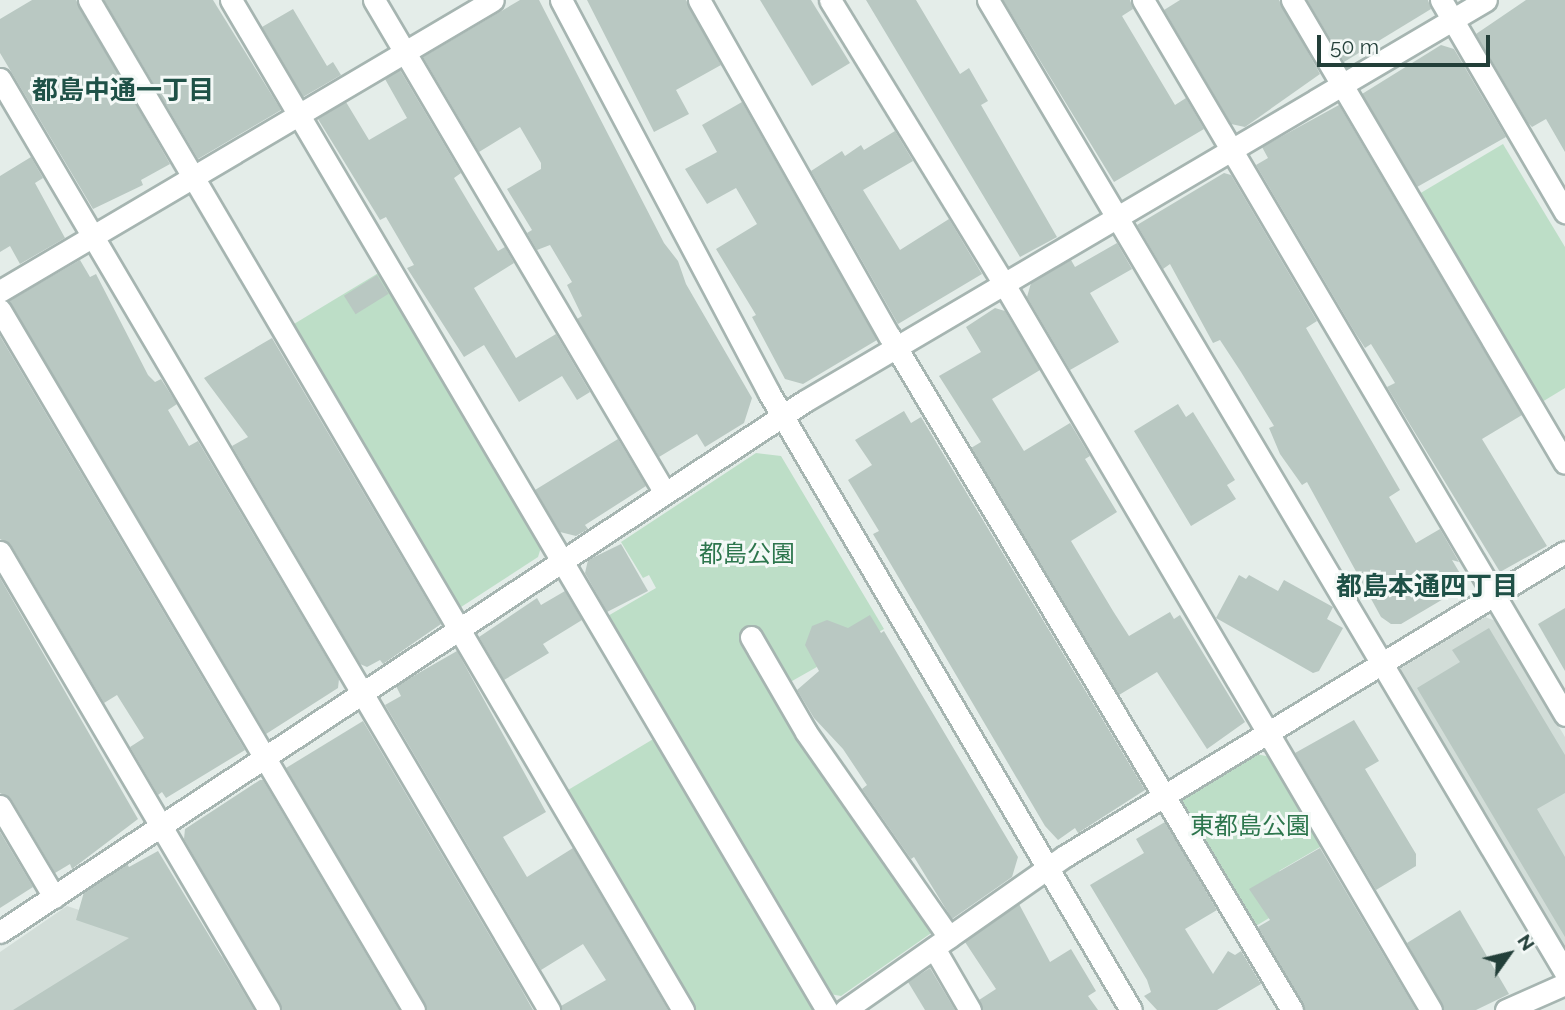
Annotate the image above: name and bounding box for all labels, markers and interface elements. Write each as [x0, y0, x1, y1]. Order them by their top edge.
scale bar [1320, 21, 1493, 65]
text: 50 m [1330, 34, 1379, 59]
district label: 都島中通一丁目 [32, 75, 214, 107]
park label: 都島公園 [699, 540, 795, 568]
district label: 都島本通四丁目 [1336, 571, 1518, 603]
park label: 東都島公園 [1190, 812, 1310, 840]
north arrow [1474, 919, 1544, 989]
text: N [1513, 930, 1540, 954]

